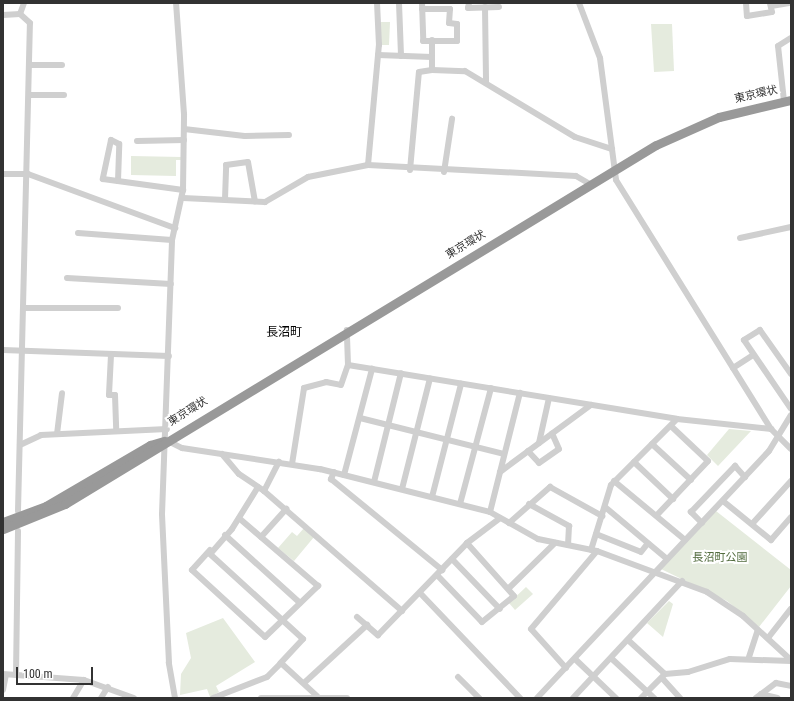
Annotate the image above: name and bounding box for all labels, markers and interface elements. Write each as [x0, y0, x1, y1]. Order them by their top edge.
street label: 東京環状 [733, 84, 779, 106]
street label: 東京環状 [444, 228, 488, 262]
district label: 長沼町 [266, 326, 302, 340]
street label: 東京環状 [166, 395, 210, 429]
park label: 長沼町公園 [693, 551, 747, 565]
scale bar [18, 659, 95, 685]
text: 100 m [23, 667, 53, 681]

